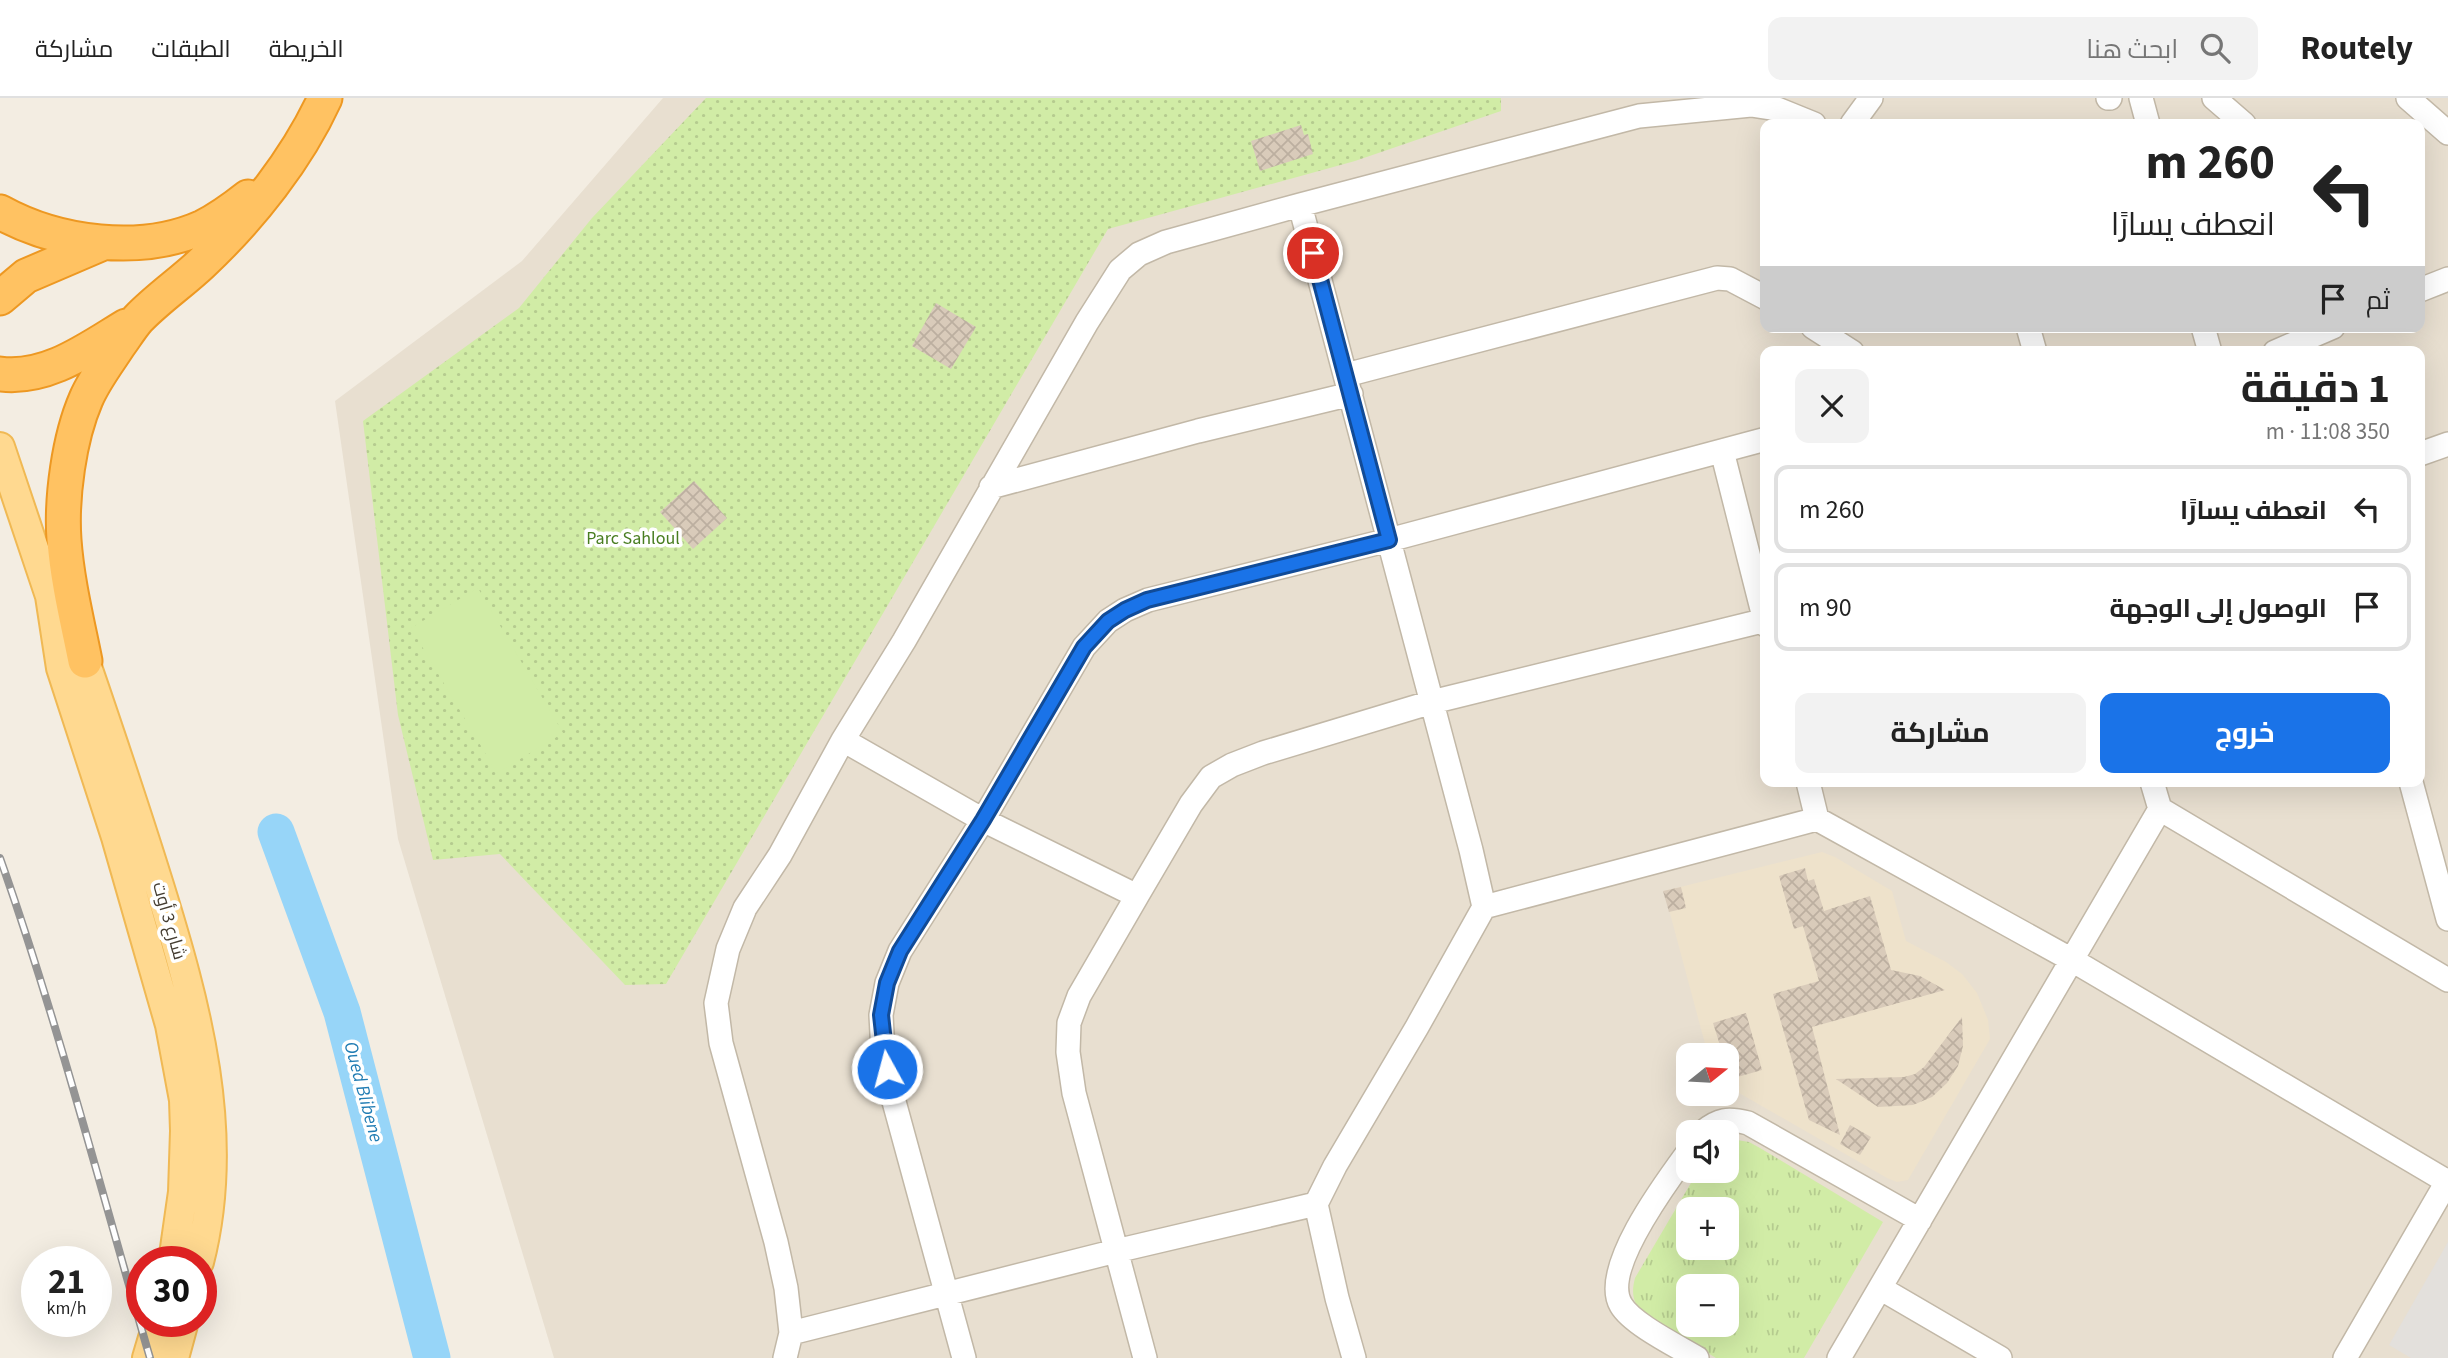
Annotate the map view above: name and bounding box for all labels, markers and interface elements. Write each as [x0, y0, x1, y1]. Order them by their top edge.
search box [1768, 17, 2258, 80]
text: Routely [2300, 25, 2413, 72]
icon: search [2196, 29, 2234, 67]
text: ابحث هنا [2086, 31, 2178, 68]
text: مشاركة [35, 32, 113, 67]
text: الطبقات [151, 32, 231, 67]
text: الخريطة [269, 32, 344, 67]
text: 260 m [2146, 128, 2275, 198]
icon: left [2299, 147, 2390, 238]
text: انعطف يسارًا [2111, 202, 2275, 248]
pin [1283, 223, 1343, 283]
icon: arrive [1294, 234, 1332, 272]
icon: arrive [2314, 280, 2352, 318]
text: ثم [2366, 282, 2390, 319]
text: 1 دقيقة [2241, 359, 2390, 419]
button: close [1795, 369, 1869, 443]
text: 350 m · 11:08 [2266, 415, 2390, 448]
icon: left [2348, 490, 2386, 528]
text: 260 m [1799, 491, 1865, 528]
text: انعطف يسارًا [2180, 492, 2327, 529]
park label: Parc Sahloul [586, 526, 680, 551]
icon: arrive [2348, 588, 2386, 626]
text: 90 m [1799, 589, 1852, 626]
text: الوصول إلى الوجهة [2109, 590, 2327, 627]
button: مشاركة [1795, 693, 2086, 773]
button: خروج [2100, 693, 2390, 773]
street label: شارع 3 أوت [146, 879, 192, 963]
position arrow [850, 1032, 924, 1106]
water label: Oued Blibene [337, 1039, 389, 1145]
north arrow [1676, 1043, 1740, 1106]
map controls [1676, 1043, 1739, 1337]
button: sound [1676, 1120, 1739, 1183]
button: + [1676, 1197, 1739, 1260]
speed limit sign: 30 [126, 1246, 217, 1337]
text: 21 [48, 1257, 85, 1307]
button: − [1676, 1274, 1739, 1337]
text: km/h [47, 1296, 86, 1321]

